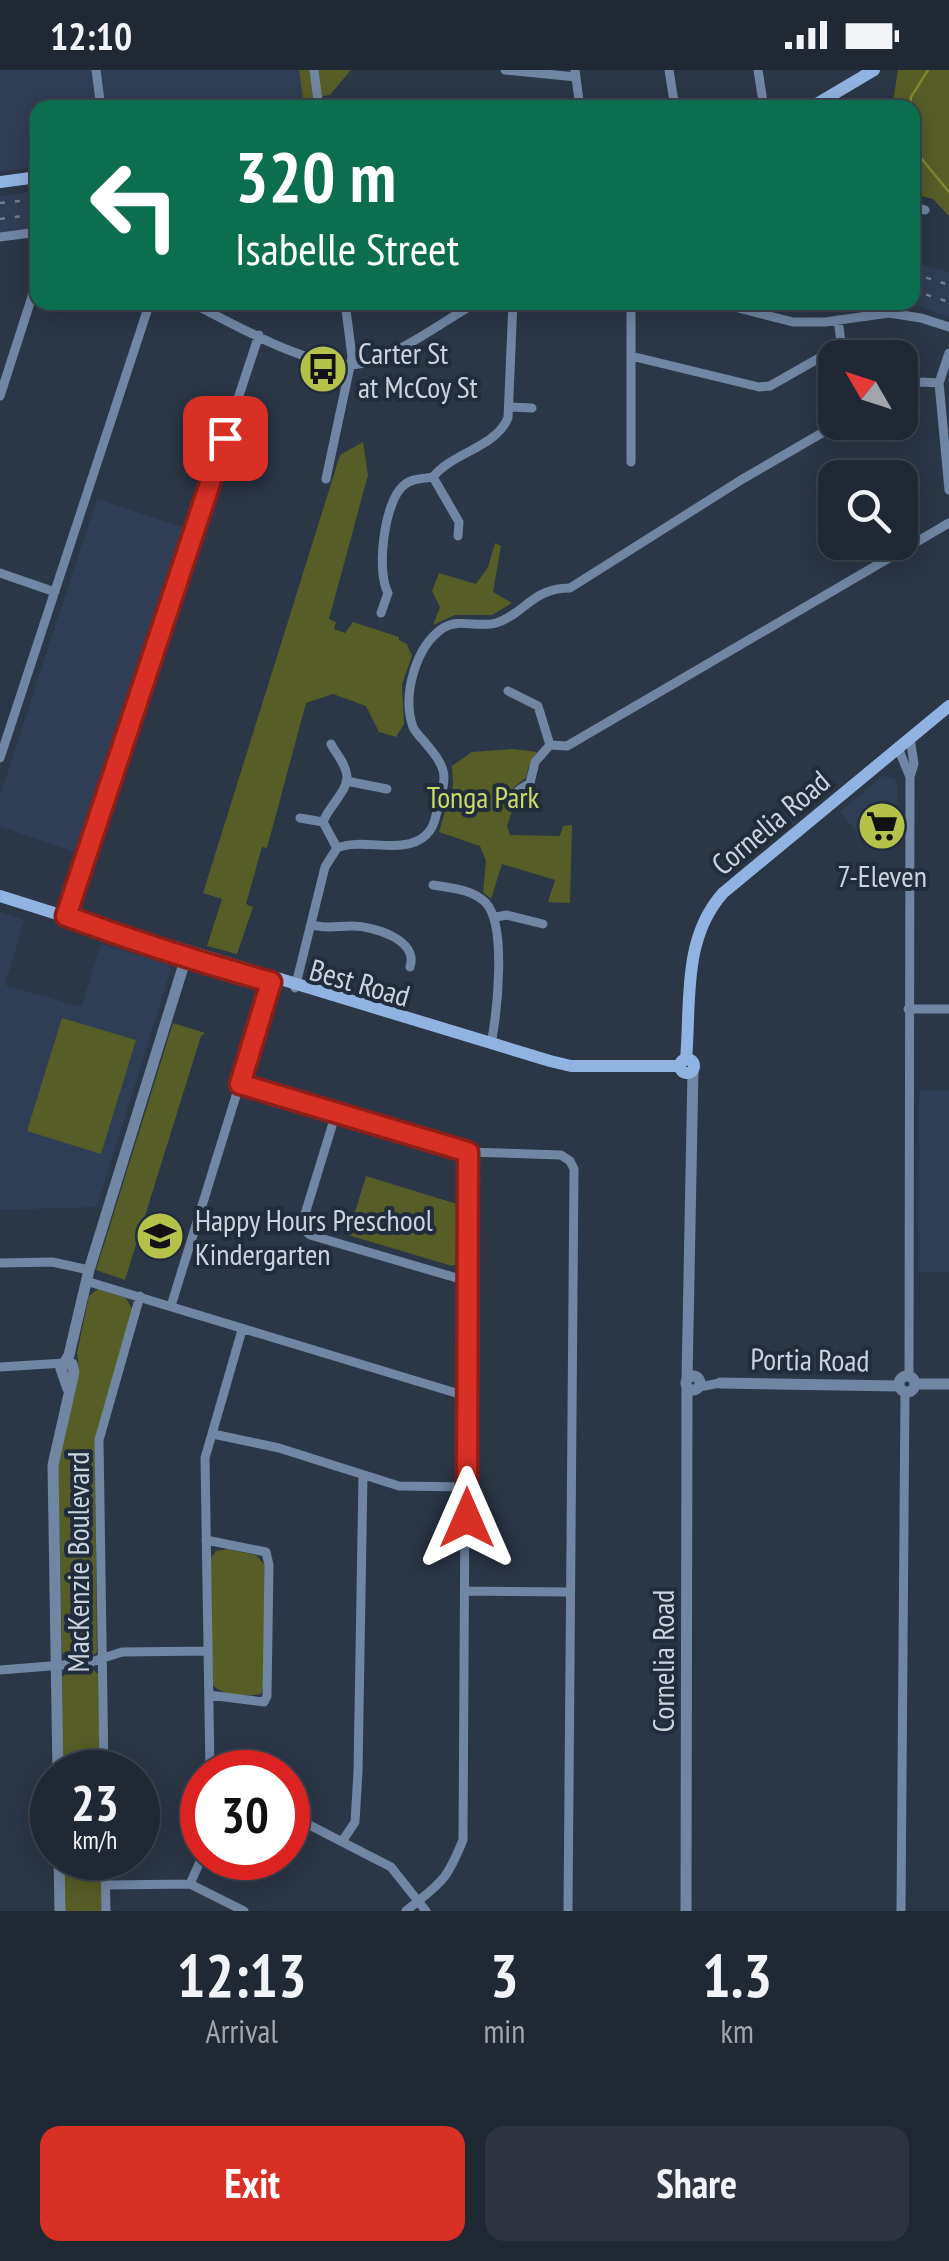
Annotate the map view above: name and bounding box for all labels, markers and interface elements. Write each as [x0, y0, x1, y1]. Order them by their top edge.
text: 12:10 [50, 11, 132, 60]
text: 320 m [235, 131, 396, 221]
icon: left [70, 140, 200, 270]
text: Isabelle Street [235, 219, 459, 277]
place label: Carter St at McCoy St [358, 333, 479, 406]
north arrow [818, 340, 918, 440]
map controls [818, 340, 918, 560]
bus stop icon: Carter St at McCoy St [297, 343, 349, 395]
pin [183, 396, 268, 481]
icon: arrive [198, 411, 253, 466]
button: search [818, 460, 918, 560]
street label: Cornelia Road [703, 761, 837, 883]
park label: Tonga Park [427, 777, 540, 816]
supermarket icon: 7-Eleven [856, 800, 908, 852]
place label: 7-Eleven [837, 856, 927, 895]
street label: Best Road [305, 949, 415, 1015]
place label: Happy Hours Preschool Kindergarten [195, 1200, 433, 1273]
school or university icon: Happy Hours Preschool Kindergarten [134, 1210, 186, 1262]
street label: Portia Road [750, 1338, 870, 1380]
street label: MacKenzie Boulevard [58, 1452, 97, 1672]
position arrow [415, 1466, 519, 1570]
street label: Cornelia Road [643, 1590, 682, 1732]
speed limit sign: 30 [180, 1750, 310, 1880]
text: 23 [71, 1770, 119, 1835]
text: km/h [73, 1824, 117, 1856]
text: 12:13 [177, 1936, 307, 2014]
text: 3 [490, 1936, 519, 2014]
text: 1.3 [702, 1936, 772, 2014]
text: Arrival [206, 2010, 278, 2052]
text: min [483, 2010, 525, 2052]
text: km [720, 2010, 754, 2052]
button: Exit [40, 2126, 465, 2241]
button: Share [485, 2126, 909, 2241]

